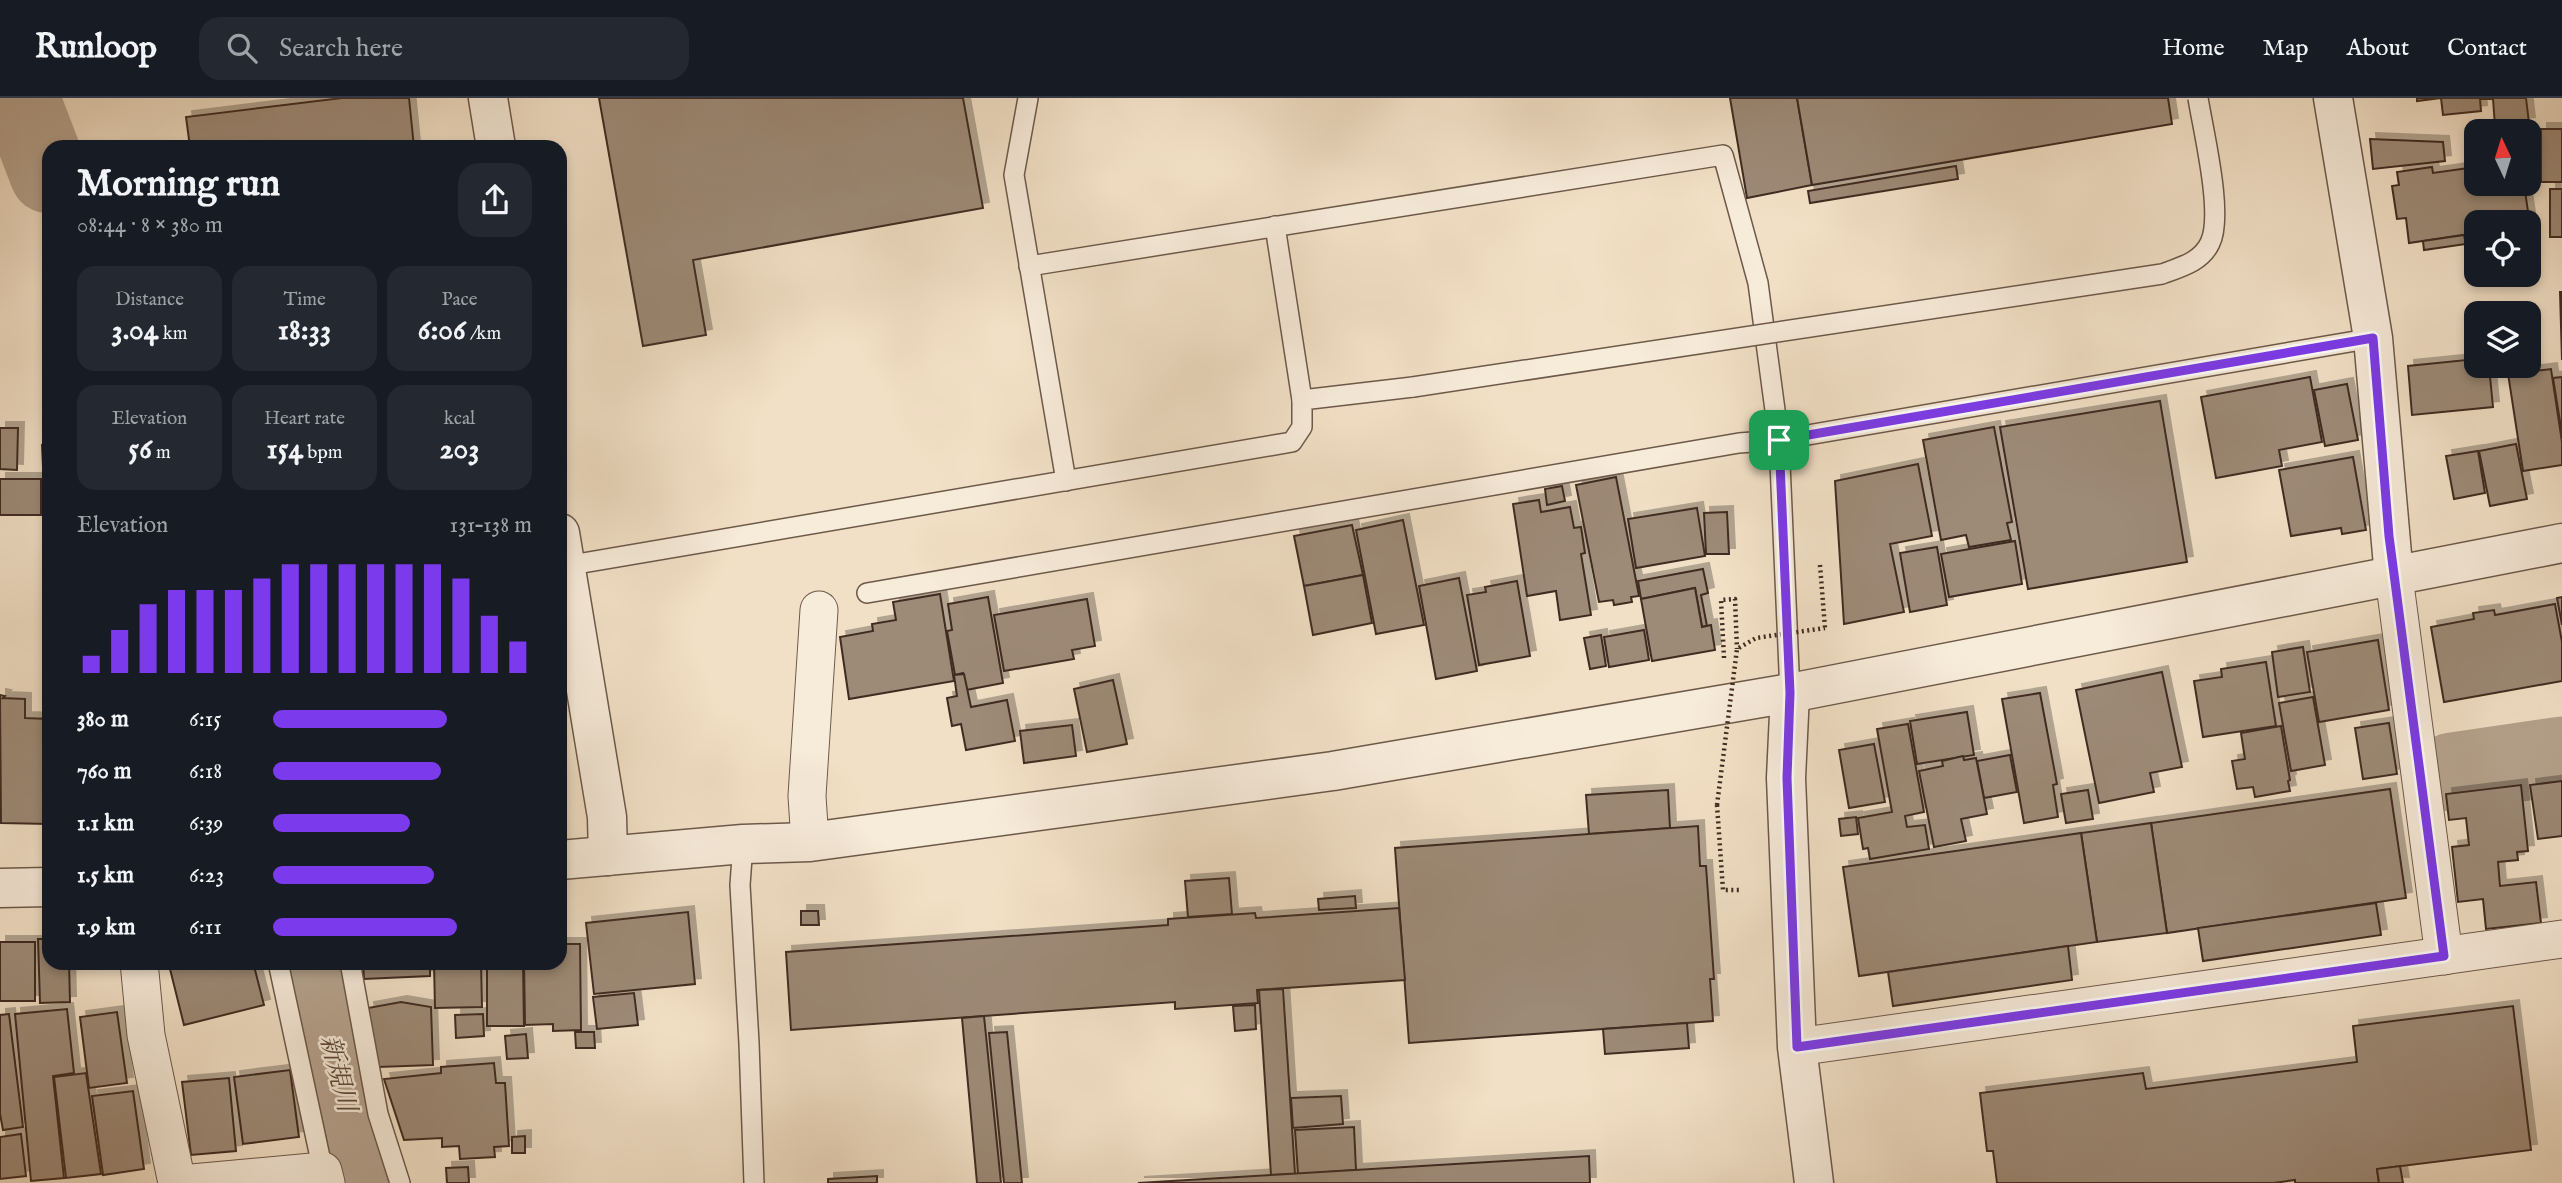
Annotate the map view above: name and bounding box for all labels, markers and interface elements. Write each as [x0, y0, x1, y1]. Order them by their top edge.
search box [199, 17, 689, 80]
text: Runloop [35, 27, 157, 69]
icon: search [223, 29, 261, 67]
text: Search here [279, 32, 403, 65]
text: Home [2162, 33, 2225, 64]
text: Map [2263, 33, 2309, 64]
text: About [2347, 33, 2409, 64]
text: Contact [2447, 33, 2527, 64]
north arrow [2464, 119, 2541, 196]
map controls [2464, 119, 2541, 378]
text: Morning run [77, 161, 280, 209]
button: share [458, 163, 532, 237]
button: locate [2464, 210, 2541, 287]
text: 08:44 · 8 × 380 m [77, 211, 223, 240]
text: Distance [115, 288, 184, 312]
text: Time [283, 288, 326, 312]
text: Pace [442, 288, 477, 312]
button: layers [2464, 301, 2541, 378]
text: 3.04 [111, 312, 159, 350]
text: 18:33 [278, 312, 331, 350]
text: 6:06 [418, 312, 466, 350]
text: km [159, 322, 188, 346]
text: /km [466, 322, 501, 346]
text: Elevation [112, 407, 187, 431]
text: Heart rate [264, 407, 345, 431]
text: kcal [444, 407, 475, 431]
pin [1749, 410, 1809, 470]
icon: arrive [1760, 421, 1798, 459]
text: 56 [128, 431, 152, 469]
text: 154 [267, 431, 303, 469]
text: 203 [439, 431, 480, 469]
text: m [152, 441, 171, 465]
text: bpm [303, 441, 342, 465]
text: Elevation [77, 511, 168, 540]
text: 131–138 m [450, 511, 532, 540]
text: 380 m [77, 705, 129, 734]
text: 6:15 [189, 705, 222, 734]
text: 760 m [77, 757, 132, 786]
text: 6:18 [189, 757, 222, 786]
text: 1.1 km [77, 809, 134, 838]
text: 6:39 [189, 809, 223, 838]
text: 1.5 km [77, 861, 134, 890]
text: 6:23 [189, 861, 224, 890]
text: 1.9 km [77, 913, 136, 942]
text: 6:11 [189, 913, 222, 942]
water label: 新規川 [312, 1032, 364, 1118]

